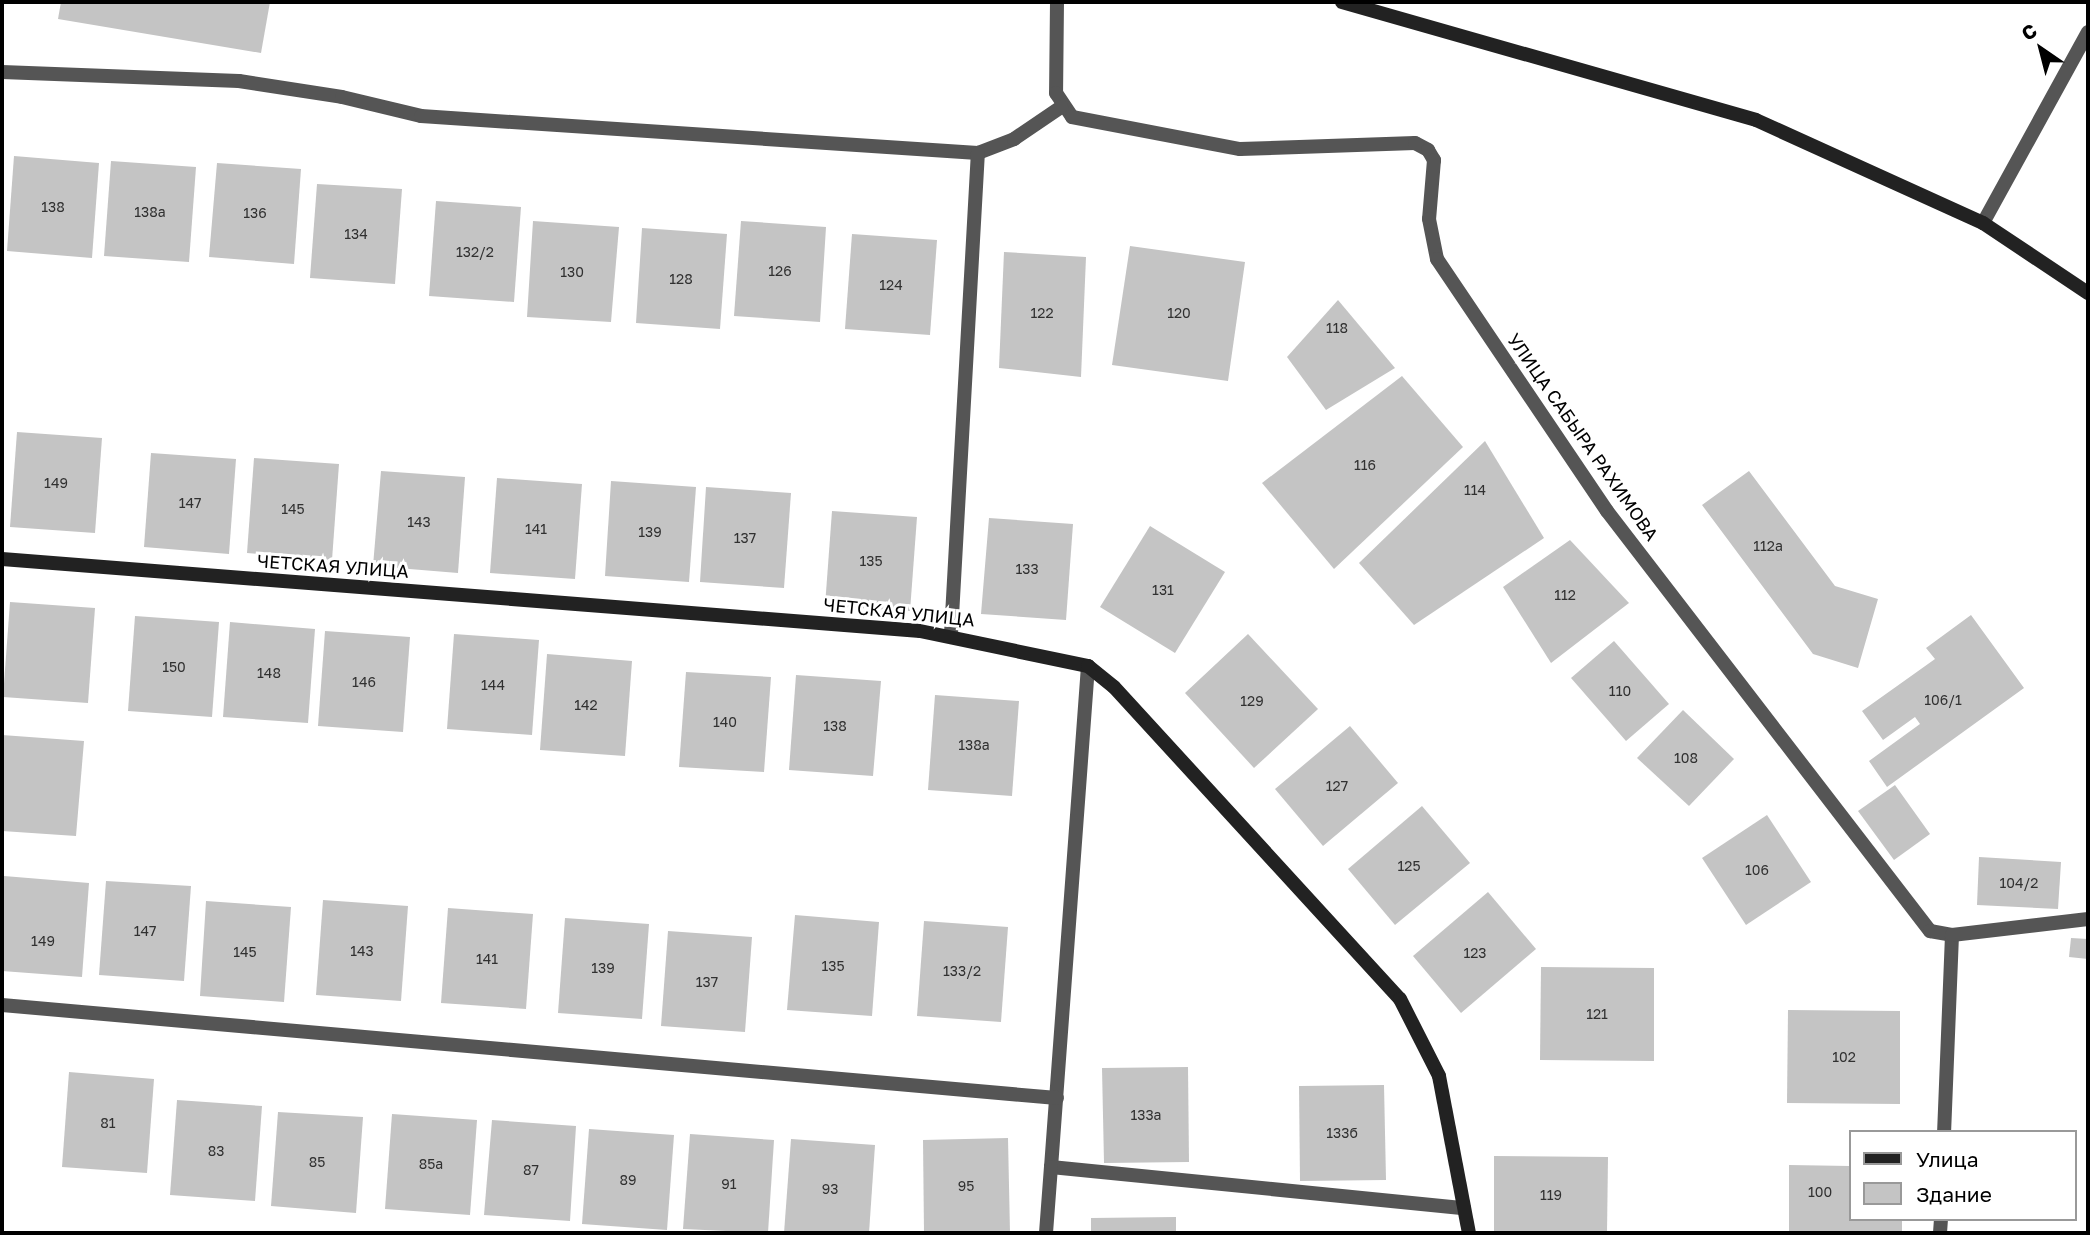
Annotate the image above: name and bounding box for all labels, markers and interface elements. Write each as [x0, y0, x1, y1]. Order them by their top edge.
north arrow [2006, 14, 2076, 84]
text: С [2017, 18, 2041, 45]
house number: 138 [41, 199, 65, 215]
house number: 138а [134, 204, 166, 220]
house number: 136 [243, 205, 267, 221]
house number: 134 [344, 226, 368, 242]
house number: 132/2 [456, 244, 494, 260]
house number: 126 [768, 263, 792, 279]
house number: 130 [560, 264, 584, 280]
house number: 128 [669, 271, 693, 287]
house number: 124 [879, 277, 903, 293]
house number: 122 [1030, 305, 1054, 321]
house number: 120 [1167, 305, 1191, 321]
house number: 118 [1326, 320, 1348, 336]
street label: УЛИЦА САБЫРА РАХИМОВА [1503, 329, 1663, 545]
house number: 116 [1354, 457, 1376, 473]
house number: 149 [44, 475, 68, 491]
house number: 114 [1464, 482, 1486, 498]
house number: 147 [179, 495, 201, 511]
house number: 145 [281, 501, 305, 517]
house number: 143 [407, 514, 431, 530]
house number: 141 [525, 521, 547, 537]
house number: 139 [638, 524, 662, 540]
house number: 137 [734, 530, 756, 546]
house number: 112а [1753, 538, 1783, 554]
street label: ЧЕТСКАЯ УЛИЦА [256, 550, 410, 582]
house number: 135 [859, 553, 883, 569]
house number: 133 [1015, 561, 1039, 577]
house number: 131 [1152, 582, 1174, 598]
house number: 112 [1554, 587, 1576, 603]
street label: ЧЕТСКАЯ УЛИЦА [822, 593, 976, 631]
house number: 150 [162, 659, 186, 675]
house number: 148 [257, 665, 281, 681]
house number: 146 [352, 674, 376, 690]
house number: 144 [481, 677, 505, 693]
house number: 110 [1609, 683, 1631, 699]
house number: 106/1 [1924, 692, 1962, 708]
house number: 129 [1240, 693, 1264, 709]
house number: 142 [574, 697, 598, 713]
house number: 140 [713, 714, 737, 730]
house number: 138 [823, 718, 847, 734]
house number: 138а [958, 737, 990, 753]
house number: 108 [1674, 750, 1698, 766]
house number: 127 [1326, 778, 1348, 794]
house number: 125 [1397, 858, 1421, 874]
house number: 106 [1745, 862, 1769, 878]
house number: 104/2 [2000, 875, 2038, 891]
house number: 147 [134, 923, 156, 939]
house number: 149 [31, 933, 55, 949]
house number: 143 [350, 943, 374, 959]
house number: 145 [233, 944, 257, 960]
house number: 123 [1463, 945, 1487, 961]
house number: 141 [476, 951, 498, 967]
house number: 135 [821, 958, 845, 974]
house number: 139 [591, 960, 615, 976]
house number: 133/2 [943, 963, 981, 979]
house number: 137 [696, 974, 718, 990]
house number: 121 [1586, 1006, 1608, 1022]
house number: 102 [1832, 1049, 1856, 1065]
house number: 133а [1130, 1107, 1162, 1123]
house number: 81 [100, 1115, 116, 1131]
house number: 133б [1326, 1125, 1358, 1141]
legend [1848, 1130, 2076, 1221]
house number: 83 [208, 1143, 224, 1159]
text: Улица [1916, 1146, 1979, 1172]
house number: 85 [309, 1154, 325, 1170]
house number: 85а [419, 1156, 443, 1172]
house number: 87 [523, 1162, 539, 1178]
house number: 89 [619, 1172, 637, 1188]
house number: 91 [721, 1176, 737, 1192]
house number: 95 [958, 1178, 974, 1194]
house number: 93 [822, 1181, 838, 1197]
text: Здание [1916, 1181, 1992, 1207]
house number: 100 [1808, 1184, 1832, 1200]
house number: 119 [1540, 1187, 1562, 1203]

